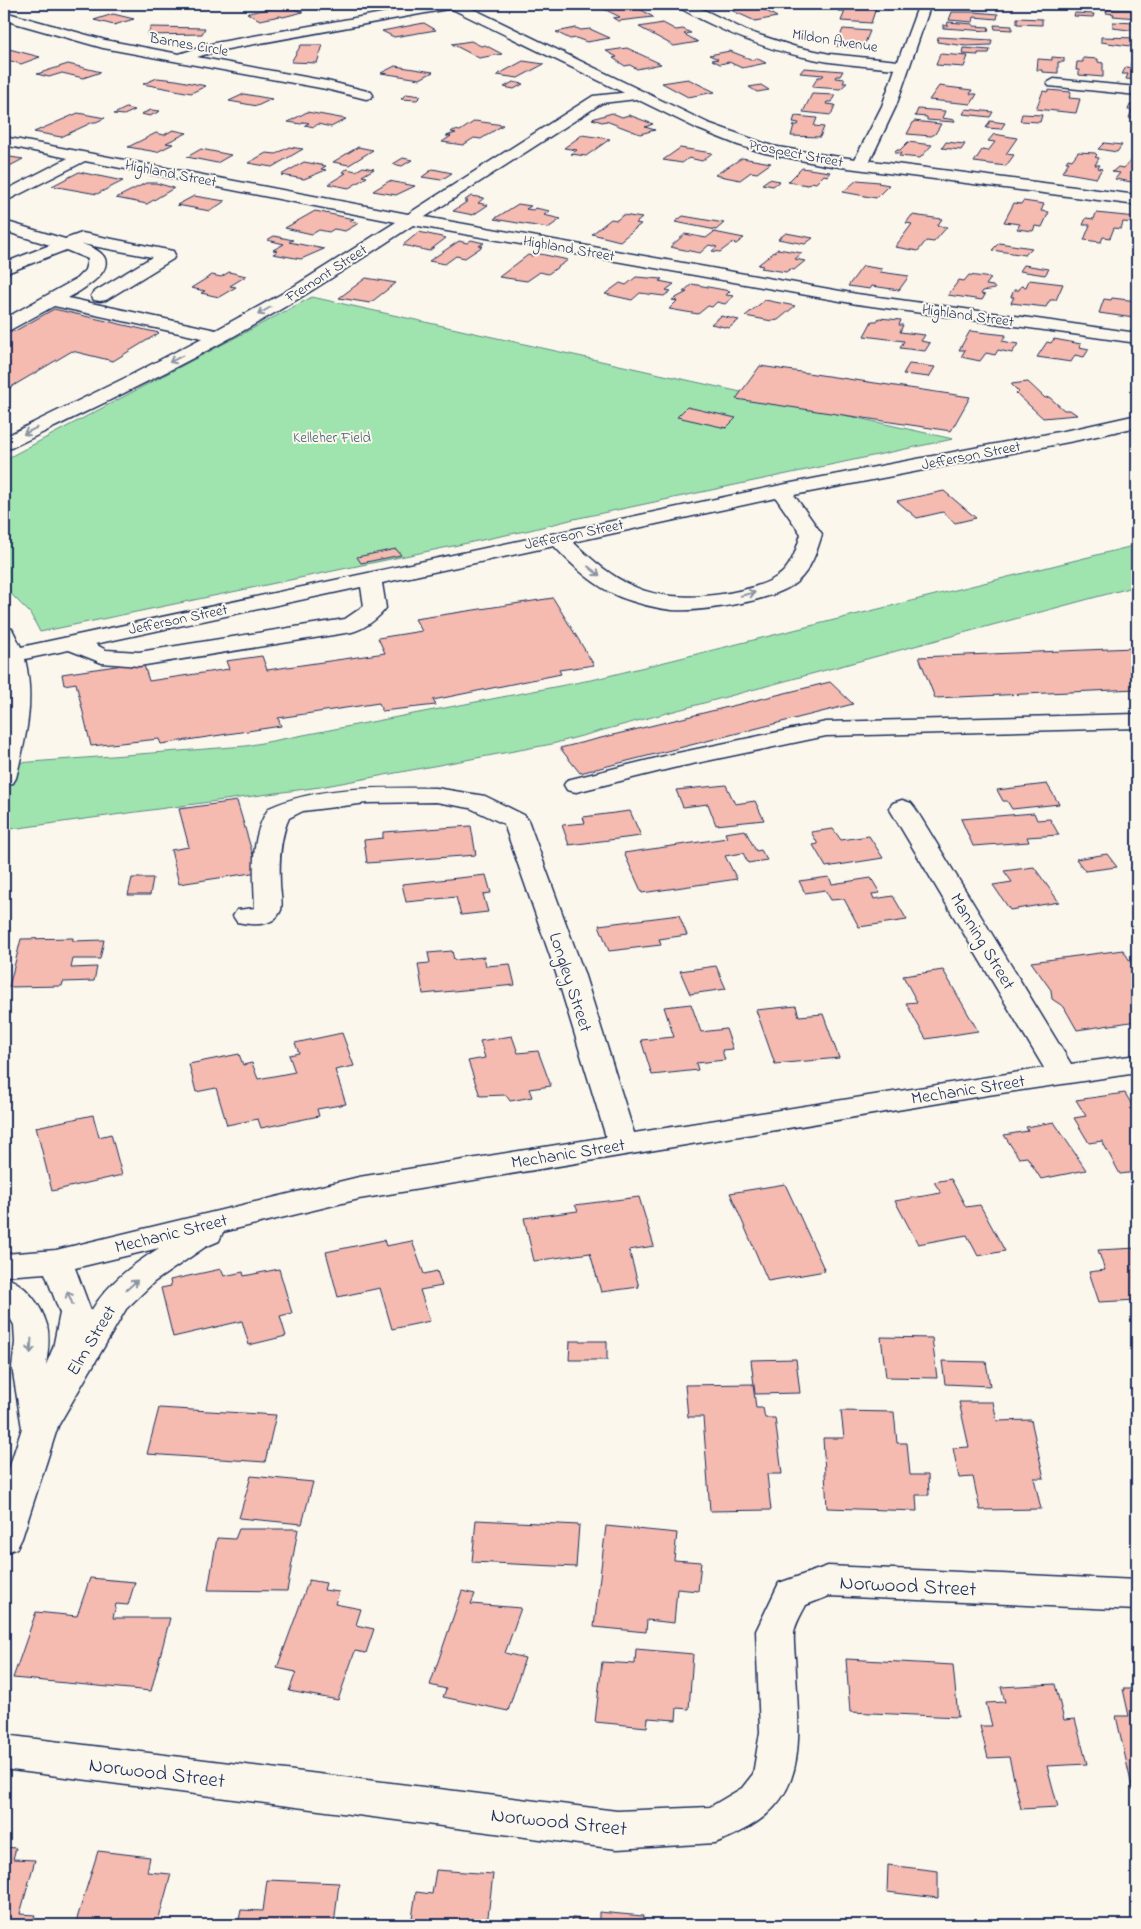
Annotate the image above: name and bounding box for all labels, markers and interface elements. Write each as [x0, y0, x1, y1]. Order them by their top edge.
street label: Mildon Avenue [790, 23, 880, 59]
street label: Barnes Circle [147, 27, 230, 63]
street label: Prospect Street [747, 134, 845, 174]
street label: Highland Street [123, 154, 218, 195]
street label: Highland Street [521, 230, 616, 269]
street label: Fremont Street [281, 239, 372, 309]
street label: Highland Street [920, 299, 1015, 334]
one-way arrow [256, 306, 271, 316]
one-way arrow [169, 355, 184, 364]
one-way arrow [23, 426, 38, 436]
park label: Kelleher Field [293, 427, 372, 449]
street label: Jefferson Street [920, 436, 1023, 476]
street label: Jefferson Street [523, 514, 626, 556]
one-way arrow [587, 565, 600, 576]
one-way arrow [740, 589, 756, 598]
street label: Jefferson Street [127, 599, 230, 641]
street label: Manning Street [941, 889, 1020, 996]
street label: Longley Street [540, 930, 597, 1036]
street label: Mechanic Street [909, 1069, 1027, 1113]
street label: Mechanic Street [509, 1133, 627, 1177]
street label: Mechanic Street [112, 1208, 231, 1261]
one-way arrow [126, 1279, 139, 1291]
one-way arrow [65, 1291, 74, 1306]
street label: Elm Street [62, 1301, 124, 1381]
one-way arrow [26, 1338, 35, 1354]
street label: Norwood Street [839, 1568, 977, 1606]
street label: Norwood Street [87, 1751, 227, 1797]
street label: Norwood Street [489, 1801, 628, 1845]

